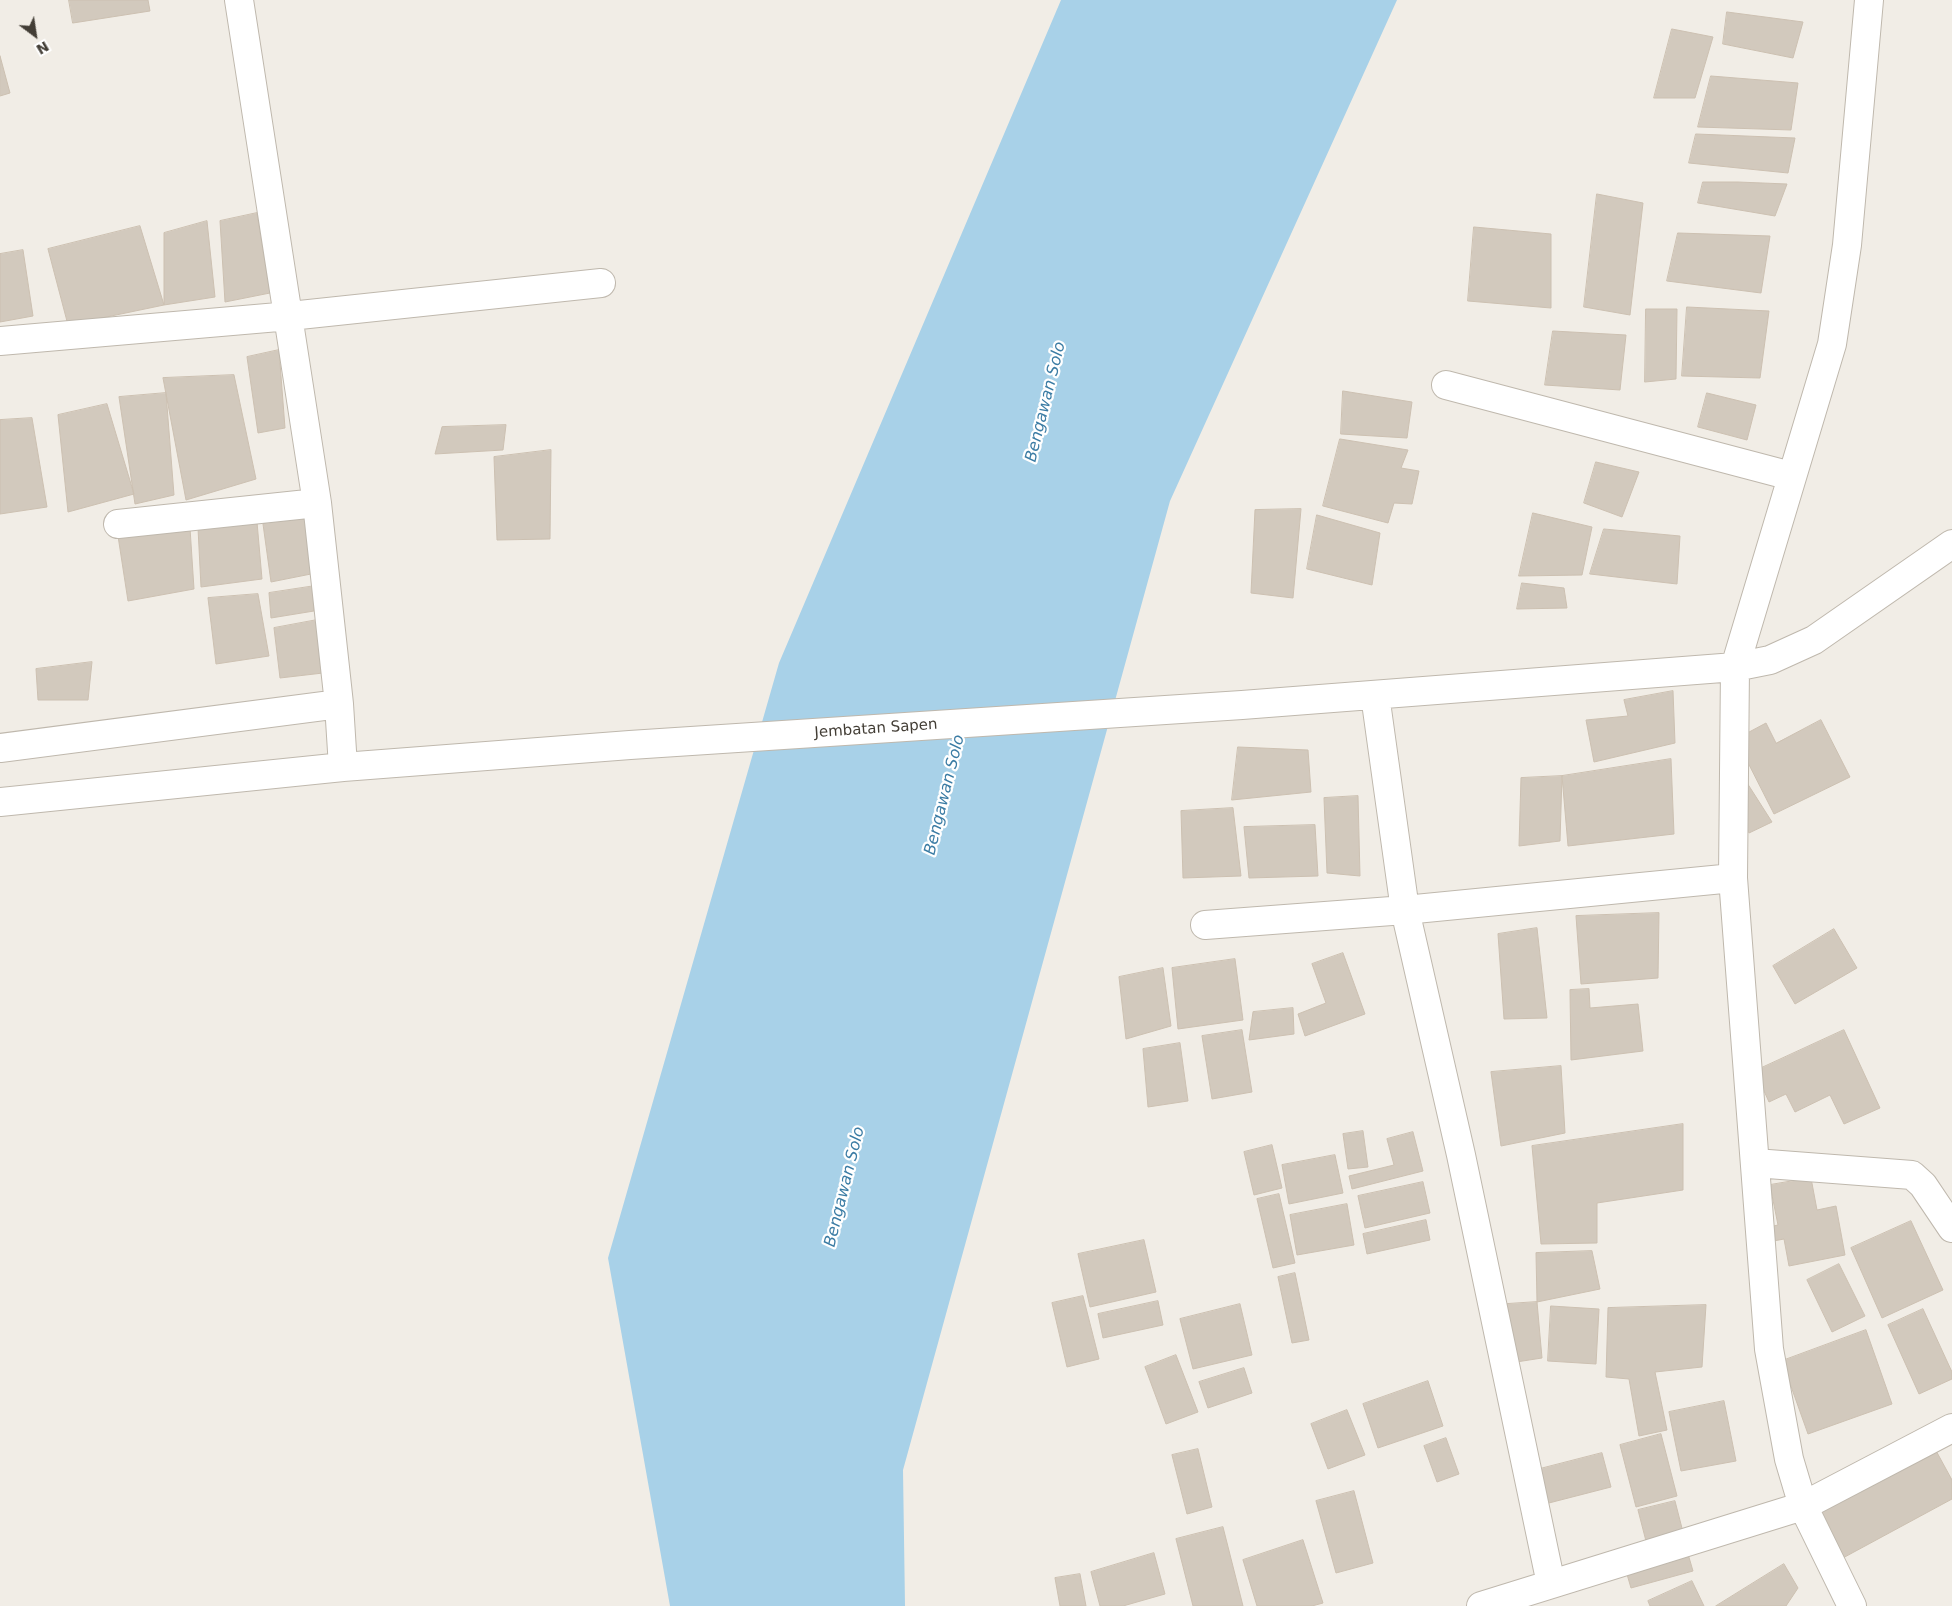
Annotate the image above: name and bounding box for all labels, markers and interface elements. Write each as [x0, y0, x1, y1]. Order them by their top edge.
north arrow [10, 10, 60, 60]
text: N [34, 38, 52, 58]
water label: Bengawan Solo [1022, 340, 1070, 464]
street label: Jembatan Sapen [814, 716, 938, 742]
water label: Bengawan Solo [921, 733, 969, 857]
water label: Bengawan Solo [821, 1125, 869, 1249]

